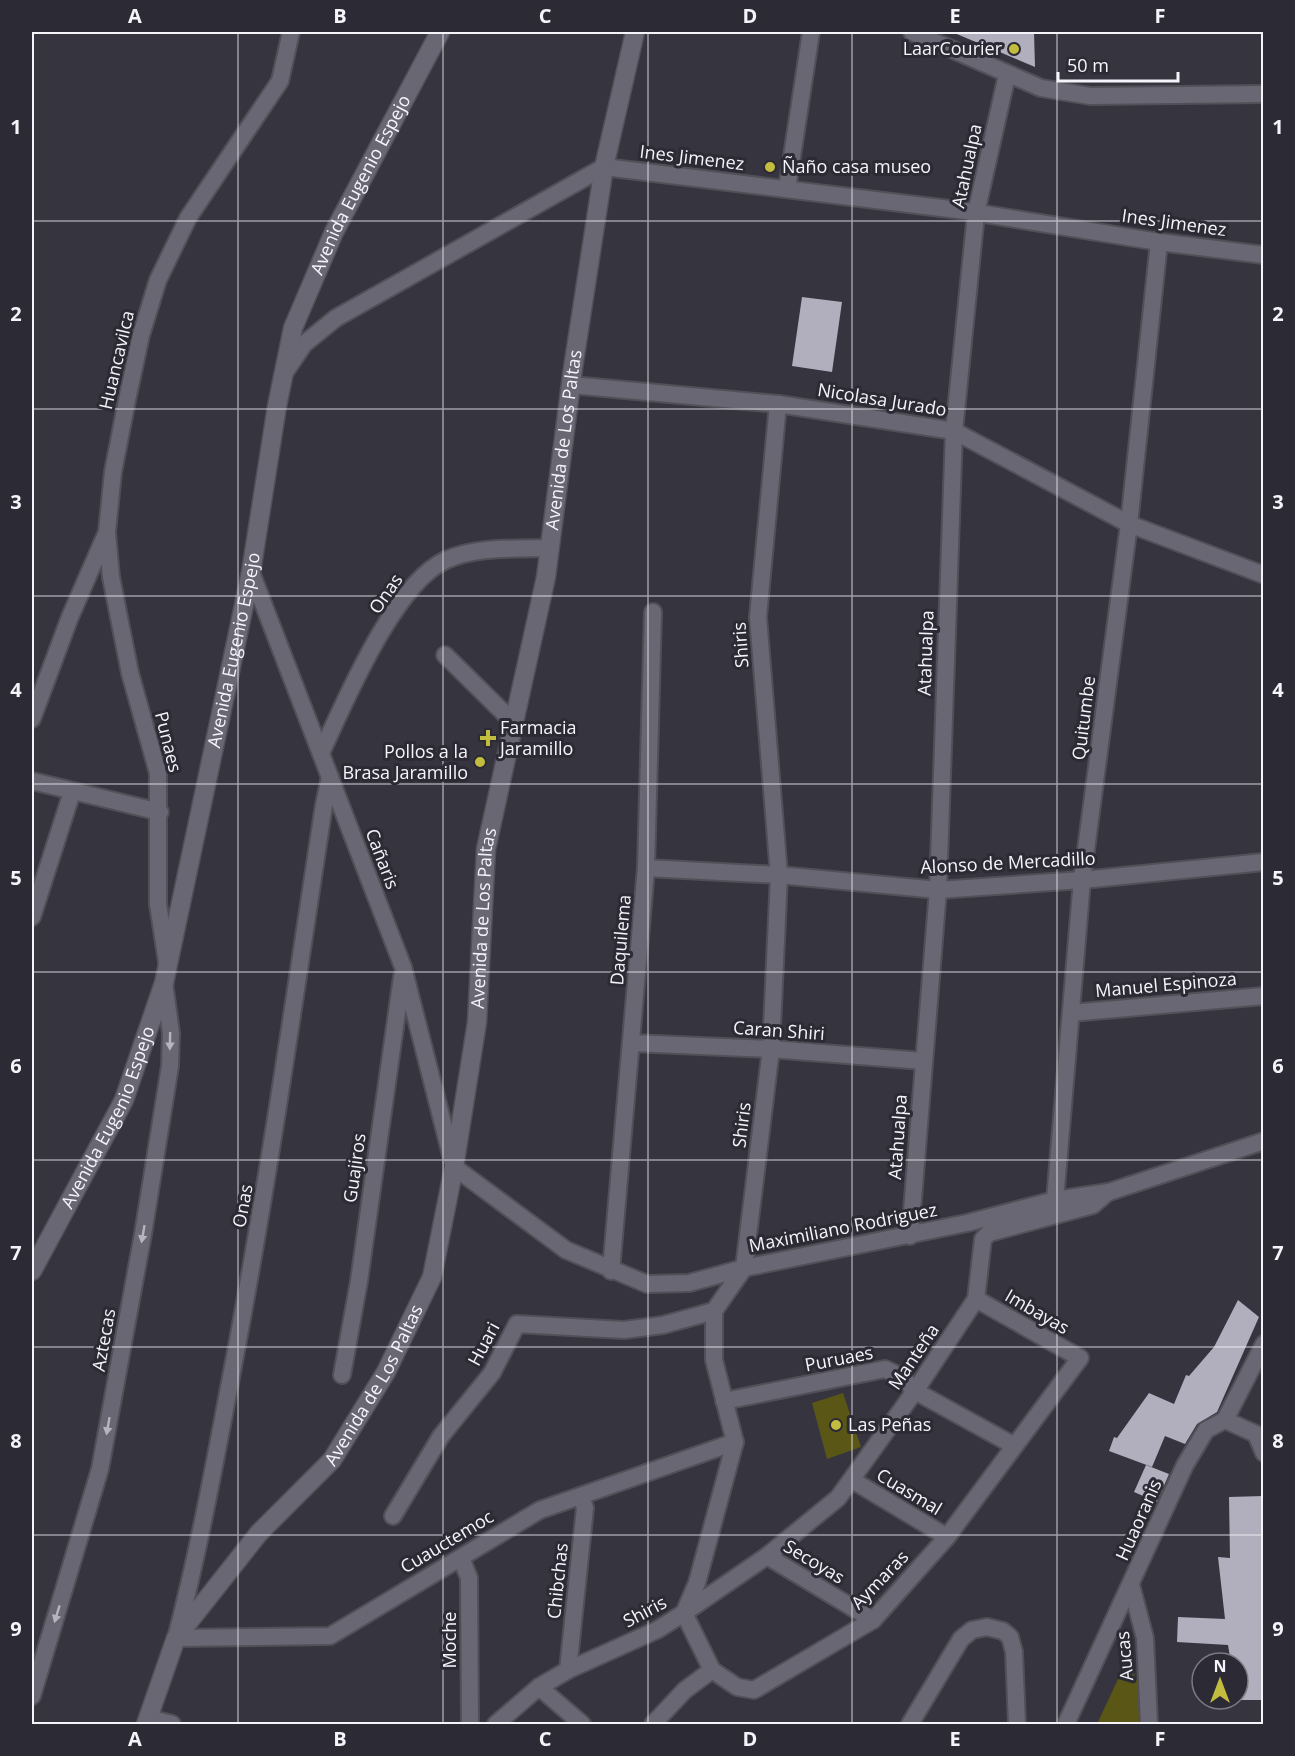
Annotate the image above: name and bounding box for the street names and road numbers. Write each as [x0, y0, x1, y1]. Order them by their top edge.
street label: Avenida Eugenio Espejo [304, 90, 416, 278]
street label: Atahualpa [945, 122, 987, 210]
street label: Ines Jimenez [638, 139, 746, 175]
street label: Ines Jimenez [1120, 203, 1228, 241]
street label: Huancavilca [93, 308, 139, 412]
street label: Avenida de Los Paltas [539, 348, 587, 531]
street label: Nicolasa Jurado [816, 377, 948, 421]
street label: Avenida Eugenio Espejo [201, 551, 265, 750]
street label: Onas [363, 569, 408, 618]
street label: Atahualpa [912, 610, 938, 696]
street label: Shiris [726, 621, 754, 669]
street label: Quitumbe [1066, 674, 1100, 761]
street label: Punaes [150, 709, 188, 775]
street label: Cañaris [360, 825, 405, 892]
street label: Avenida de Los Paltas [465, 825, 501, 1009]
street label: Alonso de Mercadillo [920, 845, 1096, 879]
street label: Daquilema [604, 894, 636, 986]
street label: Manuel Espinoza [1094, 966, 1238, 1002]
street label: Caran Shiri [732, 1015, 826, 1045]
street label: Avenida Eugenio Espejo [55, 1023, 159, 1212]
street label: Atahualpa [882, 1093, 912, 1180]
street label: Shiris [726, 1101, 756, 1149]
street label: Guajiros [337, 1132, 371, 1204]
street label: Onas [226, 1182, 258, 1229]
street label: Maximiliano Rodriguez [747, 1197, 939, 1257]
street label: Imbayas [1001, 1283, 1074, 1339]
street label: Avenida de Los Paltas [318, 1300, 428, 1470]
street label: Aztecas [86, 1306, 120, 1373]
street label: Huari [462, 1317, 505, 1370]
street label: Manteña [882, 1319, 944, 1394]
street label: Puruaes [803, 1340, 875, 1376]
street label: Cuasmal [872, 1462, 947, 1520]
street label: Huaoranis [1109, 1475, 1167, 1564]
street label: Cuauctemoc [395, 1504, 498, 1578]
street label: Secoyas [780, 1534, 849, 1589]
street label: Chibchas [541, 1542, 573, 1620]
street label: Aymaras [845, 1545, 913, 1614]
street label: Shiris [619, 1590, 670, 1632]
street label: Moche [437, 1612, 461, 1668]
street label: Aucas [1110, 1630, 1138, 1682]

